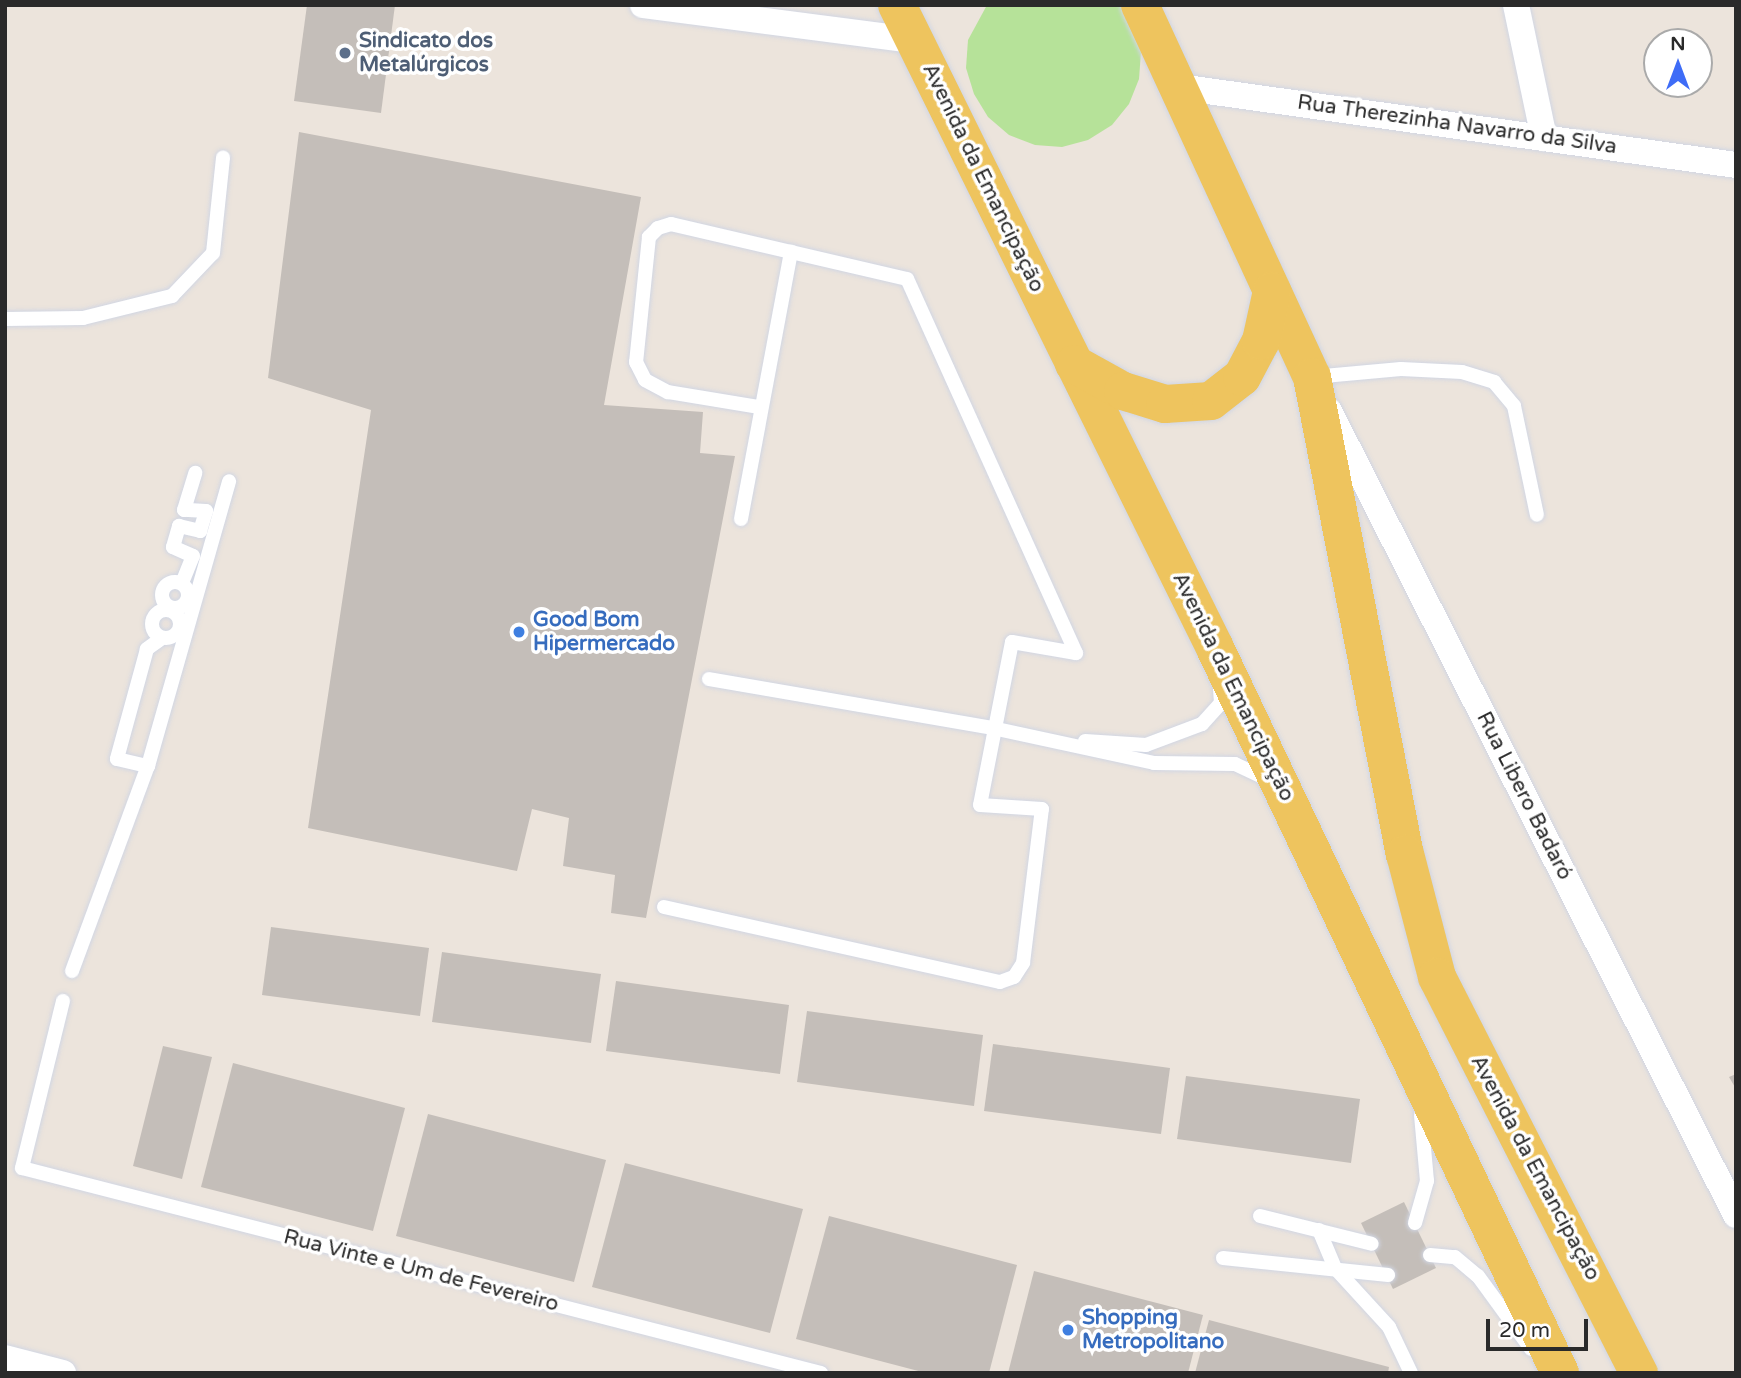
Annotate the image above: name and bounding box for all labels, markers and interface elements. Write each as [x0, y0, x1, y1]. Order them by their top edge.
place label: Sindicato dos Metalúrgicos [359, 28, 493, 78]
north arrow [1643, 28, 1713, 98]
text: N [1670, 33, 1686, 55]
marker: Sindicato dos Metalúrgicos [337, 45, 353, 61]
street label: Avenida da Emancipação [917, 60, 1049, 296]
street label: Rua Therezinha Navarro da Silva [1296, 90, 1618, 160]
street label: Avenida da Emancipação [1167, 569, 1299, 805]
place label: Good Bom Hipermercado [533, 607, 675, 657]
marker: Good Bom Hipermercado [511, 624, 527, 640]
street label: Rua Libero Badaró [1471, 708, 1577, 884]
street label: Avenida da Emancipação [1465, 1051, 1605, 1285]
street label: Rua Vinte e Um de Fevereiro [281, 1225, 561, 1317]
scale bar [1489, 1304, 1590, 1348]
place label: Shopping Metropolitano [1082, 1305, 1224, 1355]
text: 20 m [1499, 1318, 1550, 1343]
marker: Shopping Metropolitano [1060, 1322, 1076, 1338]

